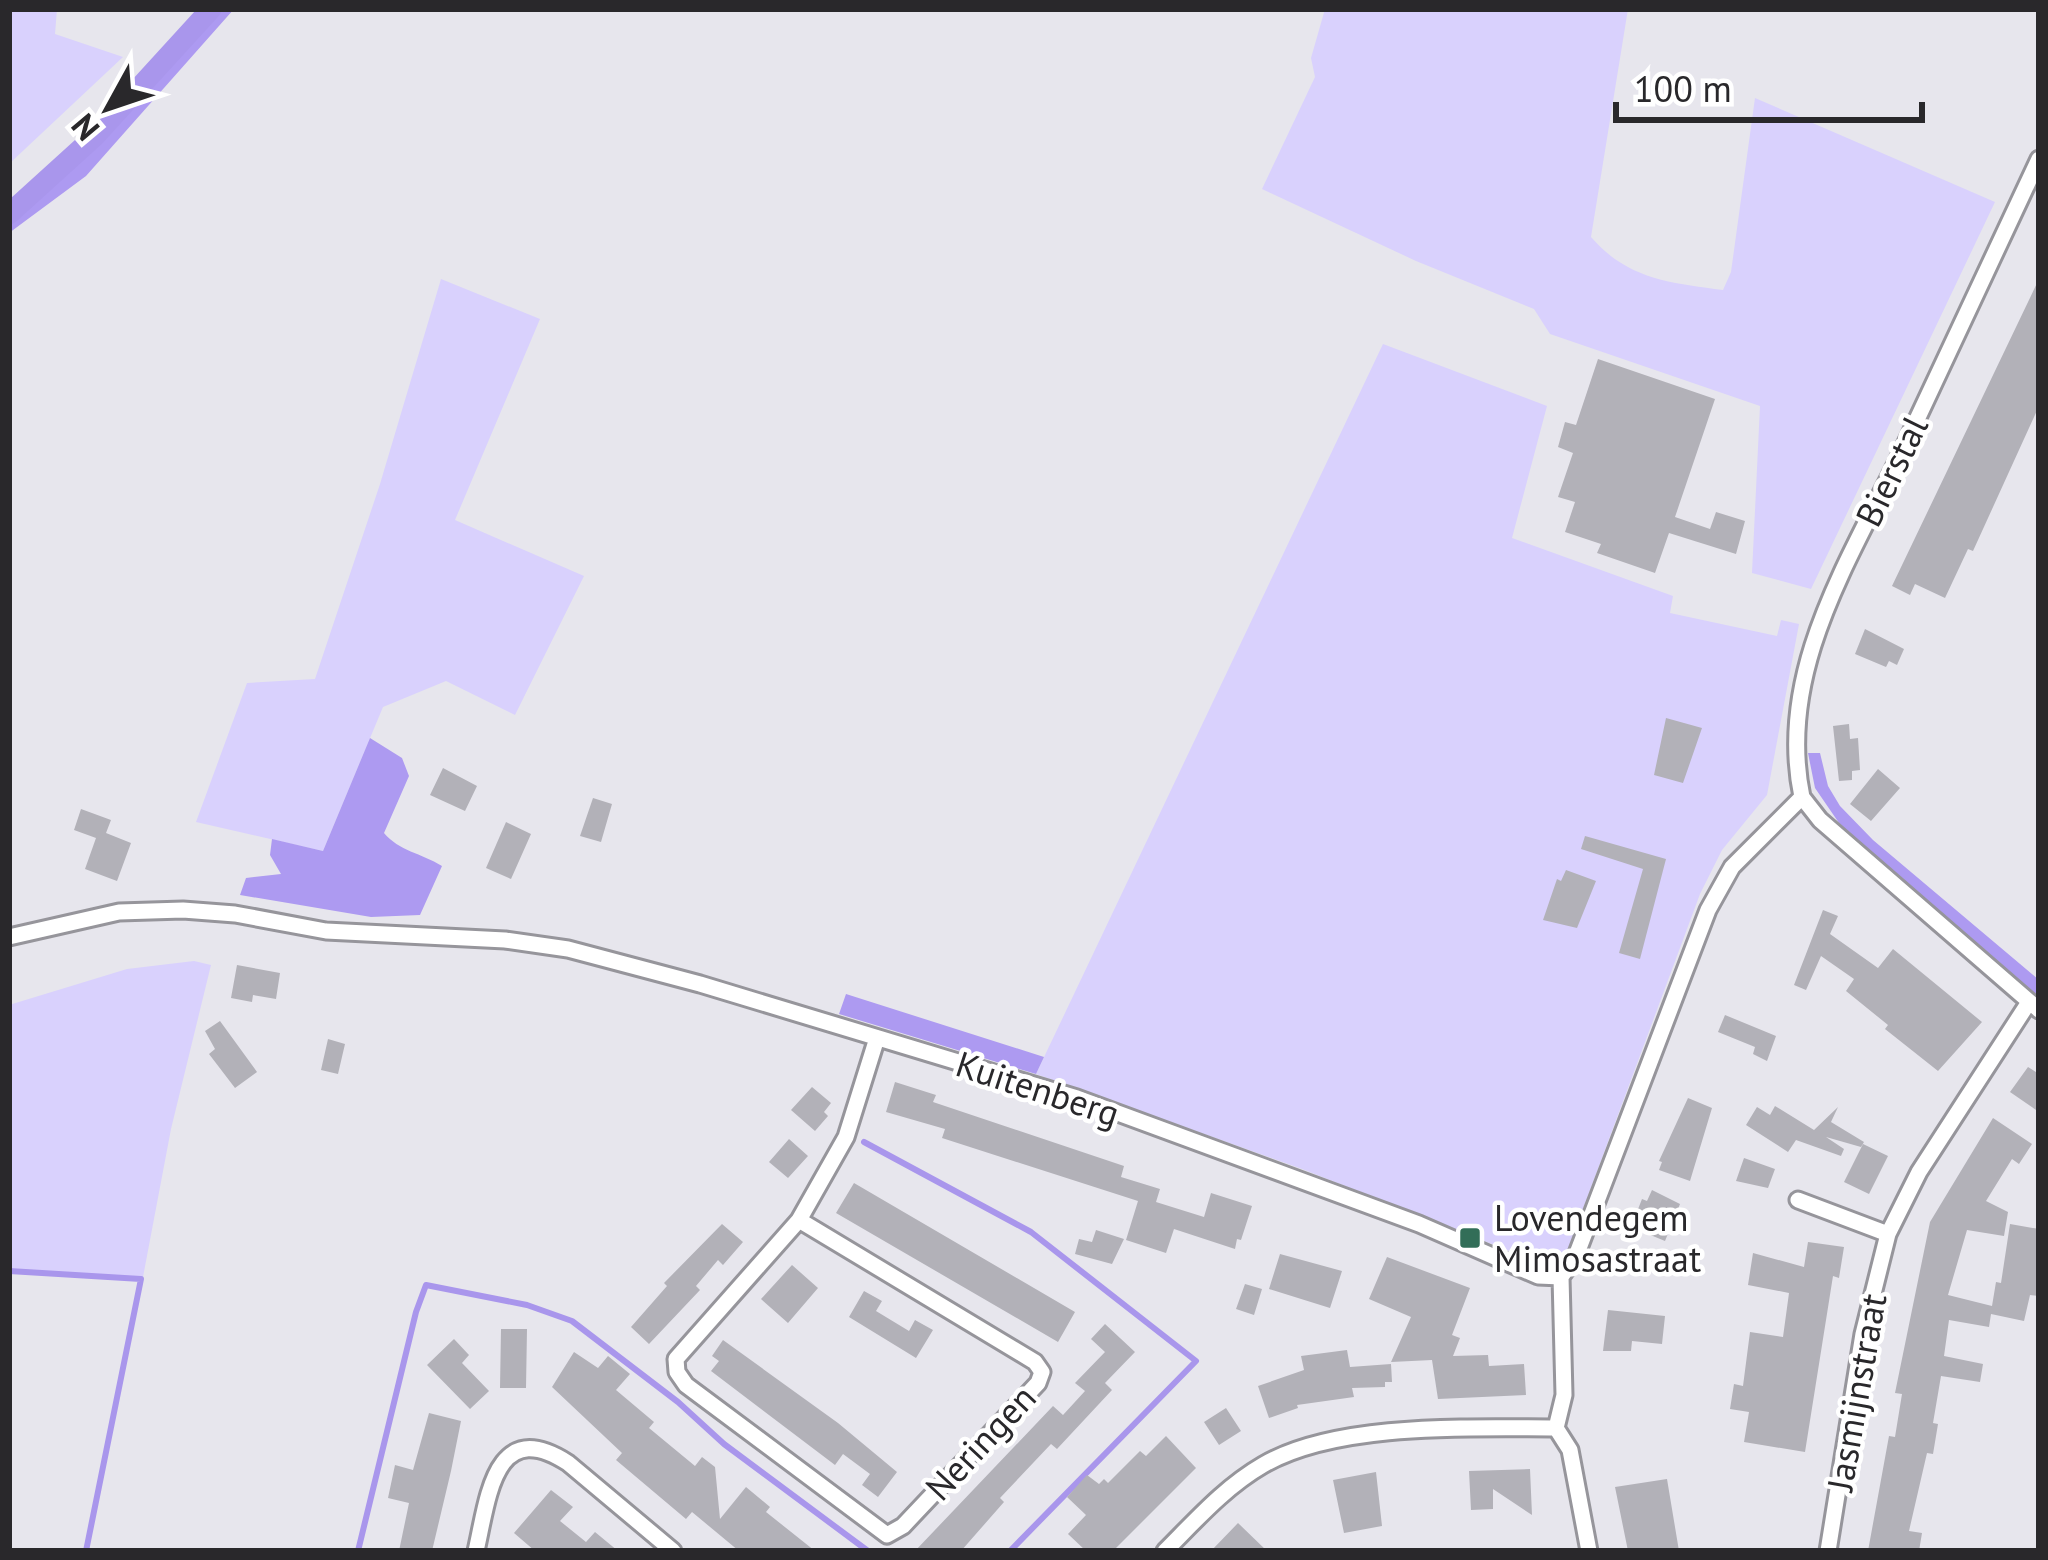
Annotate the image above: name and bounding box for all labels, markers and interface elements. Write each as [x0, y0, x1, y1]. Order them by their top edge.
north arrow [48, 48, 168, 168]
scale bar [1616, 48, 1922, 122]
text: 100 m [1634, 65, 1732, 112]
text: N [61, 105, 108, 150]
street label: Bierstal [1844, 408, 1938, 534]
street label: Kuitenberg [950, 1040, 1126, 1136]
place label: Lovendegem Mimosastraat [1494, 1194, 1701, 1282]
marker: Lovendegem Mimosastraat [1457, 1225, 1483, 1251]
street label: Jasmijnstraat [1815, 1290, 1896, 1496]
street label: Neringen [915, 1374, 1045, 1510]

